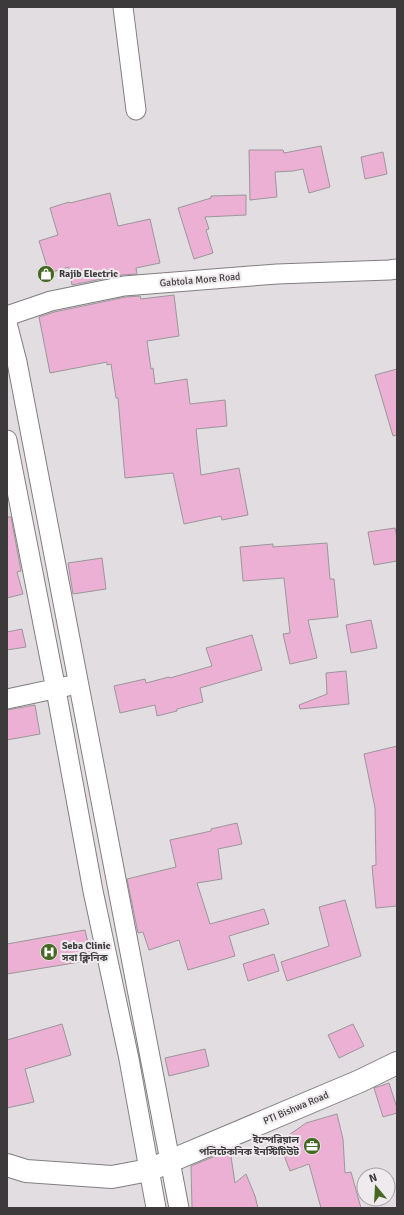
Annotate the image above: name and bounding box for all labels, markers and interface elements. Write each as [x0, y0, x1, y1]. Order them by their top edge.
shop icon: Rajib Electric [36, 264, 56, 284]
place label: Rajib Electric [59, 268, 118, 280]
street label: Gabtola More Road [159, 270, 241, 290]
place label: Seba Clinic সবা ক্লিনিক [61, 940, 111, 964]
hospital icon: Seba Clinic সবা ক্লিনিক [39, 942, 59, 962]
street label: PTI Bishwa Road [261, 1089, 331, 1127]
place label: ইম্পেরিয়াল পলিটেকনিক ইনস্টিটিউট [199, 1134, 299, 1158]
office icon: ইম্পেরিয়াল পলিটেকনিক ইনস্টিটিউট [302, 1136, 322, 1156]
north arrow [356, 1167, 396, 1207]
text: N [367, 1171, 379, 1185]

